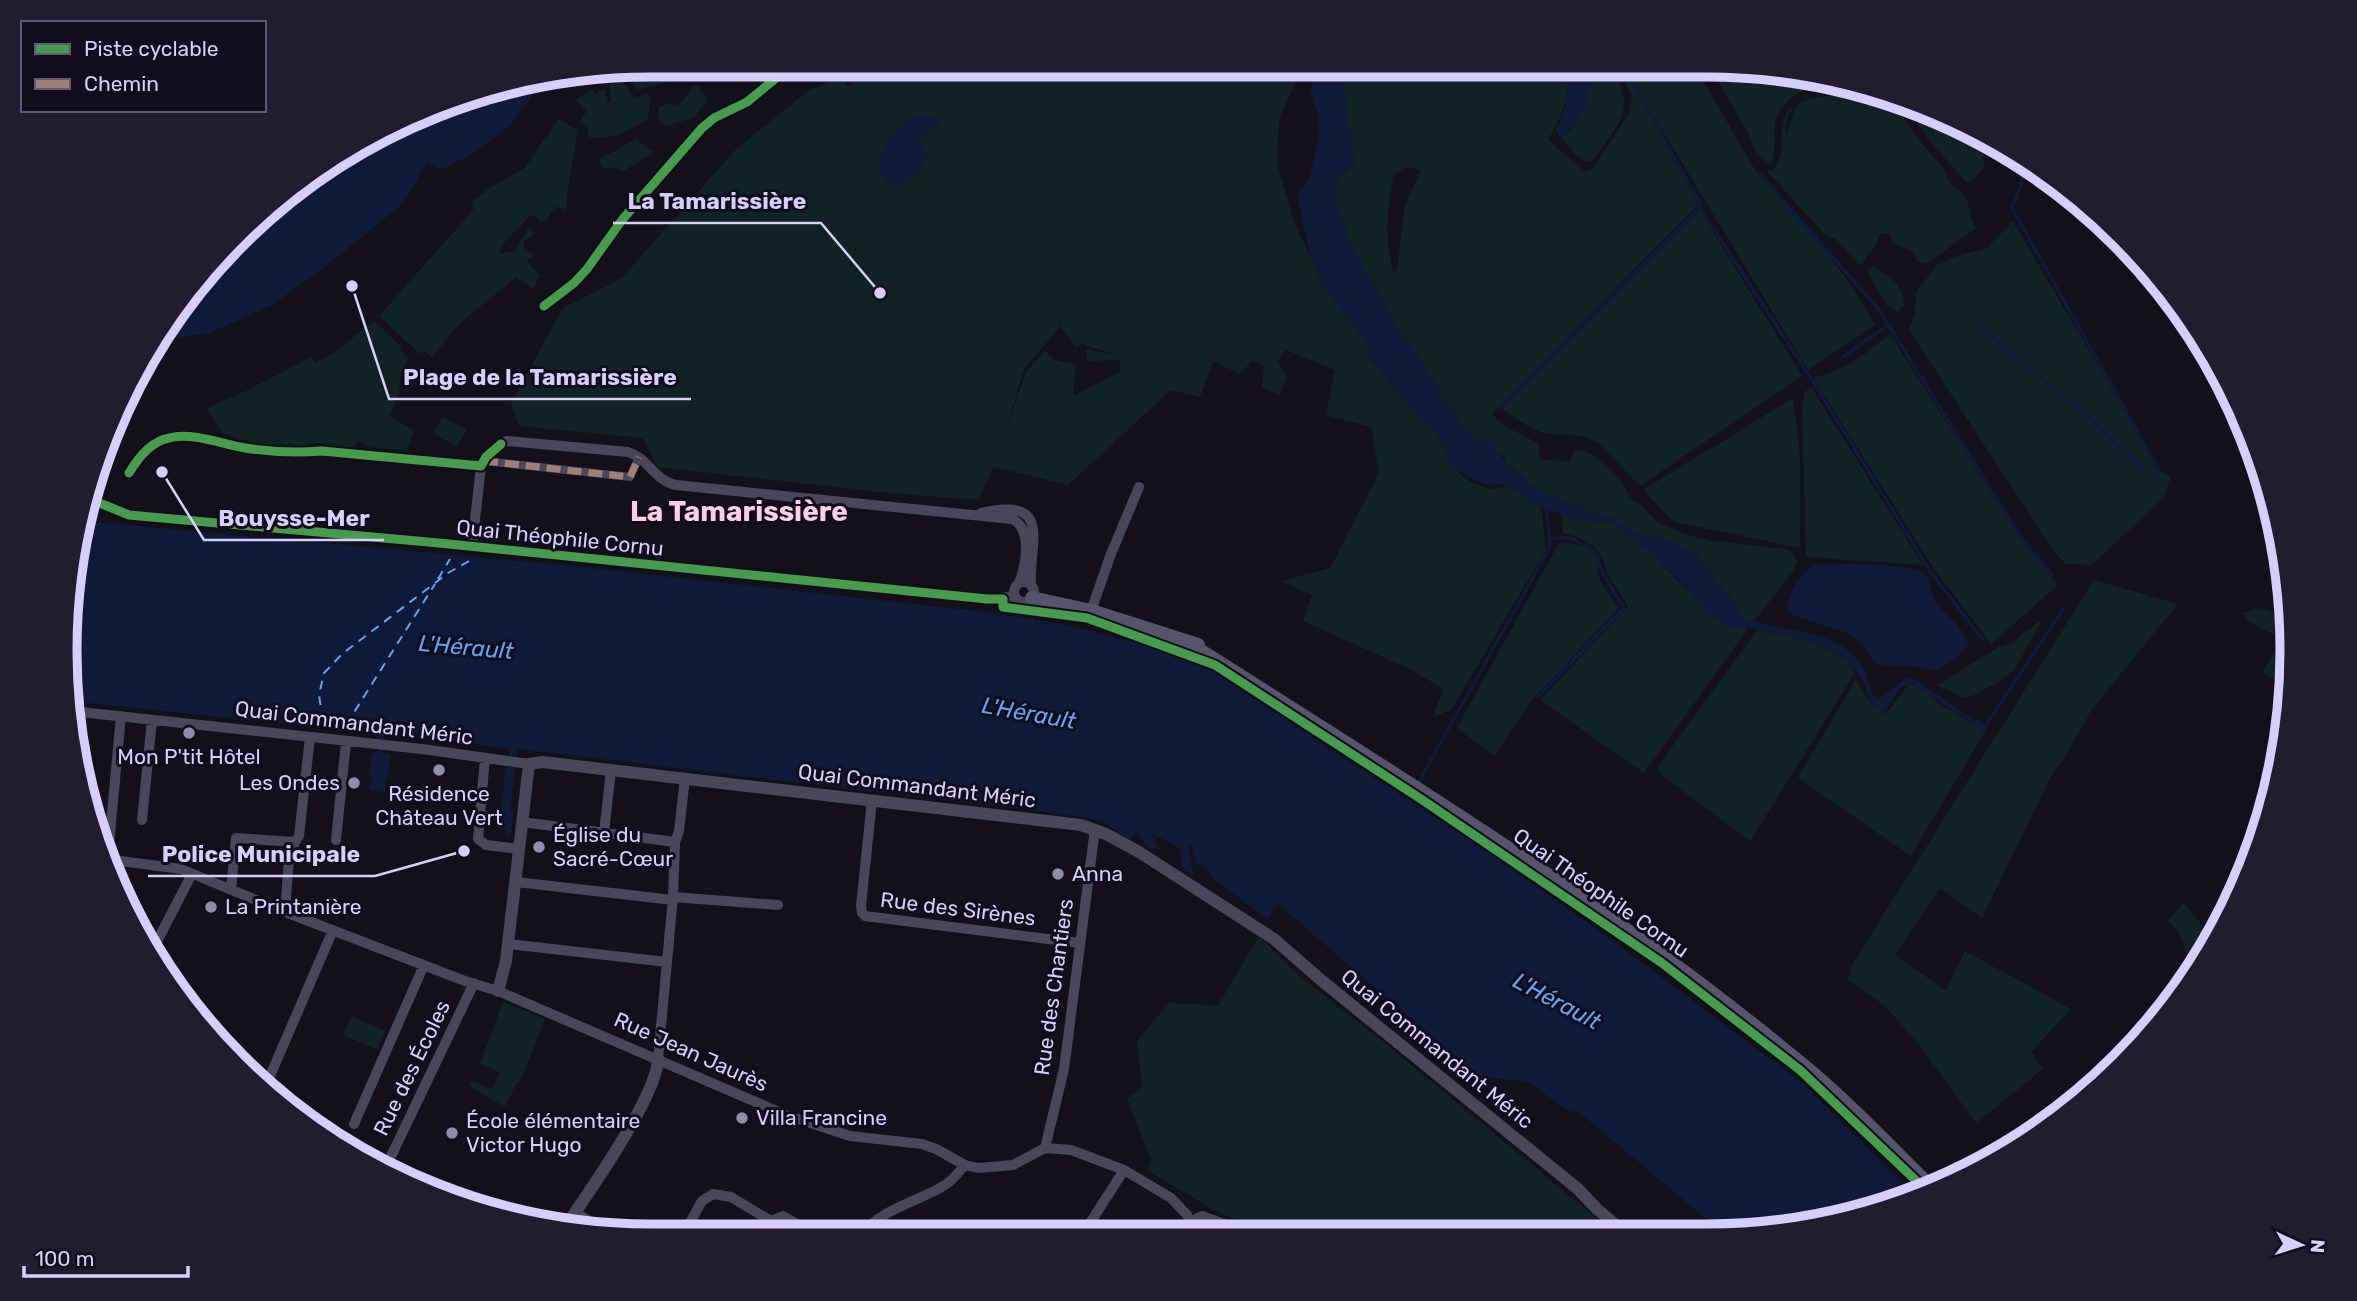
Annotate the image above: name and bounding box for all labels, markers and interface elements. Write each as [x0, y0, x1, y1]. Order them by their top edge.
legend [21, 21, 266, 112]
text: Piste cyclable [84, 36, 219, 61]
text: Chemin [84, 71, 159, 96]
callout: La Tamarissière [613, 179, 821, 223]
text: La Tamarissière [627, 187, 807, 215]
callout: Plage de la Tamarissière [389, 355, 691, 399]
text: Plage de la Tamarissière [403, 363, 677, 391]
district label: La Tamarissière [630, 495, 848, 528]
callout: Bouysse-Mer [204, 496, 384, 540]
text: Bouysse-Mer [218, 504, 370, 532]
street label: Quai Théophile Cornu [455, 514, 665, 561]
water label: L'Hérault [417, 629, 516, 665]
water label: L'Hérault [980, 691, 1079, 735]
street label: Quai Commandant Méric [234, 696, 474, 750]
marker: Mon P'tit Hôtel [181, 725, 197, 741]
place label: Mon P'tit Hôtel [117, 744, 261, 769]
street label: Quai Commandant Méric [797, 759, 1037, 813]
marker: Résidence Château Vert [431, 762, 447, 778]
place label: Les Ondes [239, 770, 340, 795]
marker: Les Ondes [346, 775, 362, 791]
place label: Résidence Château Vert [375, 781, 503, 830]
place label: Église du Sacré-Cœur [553, 822, 673, 871]
street label: Quai Théophile Cornu [1509, 823, 1694, 963]
callout: Police Municipale [148, 832, 375, 876]
marker: Église du Sacré-Cœur [531, 839, 547, 855]
text: Police Municipale [162, 840, 360, 868]
place label: Anna [1072, 861, 1123, 886]
marker: Anna [1050, 866, 1066, 882]
street label: Rue des Sirènes [879, 887, 1037, 930]
place label: La Printanière [225, 894, 362, 919]
street label: Rue des Chantiers [1029, 897, 1078, 1077]
marker: La Printanière [203, 899, 219, 915]
street label: Quai Commandant Méric [1336, 964, 1538, 1134]
water label: L'Hérault [1508, 966, 1607, 1036]
street label: Rue des Écoles [368, 996, 455, 1139]
street label: Rue Jean Jaurès [611, 1006, 772, 1097]
place label: Villa Francine [756, 1105, 887, 1130]
place label: École élémentaire Victor Hugo [466, 1108, 640, 1157]
marker: Villa Francine [734, 1110, 750, 1126]
marker: École élémentaire Victor Hugo [444, 1125, 460, 1141]
north arrow [2266, 1210, 2336, 1280]
scale bar [24, 1234, 189, 1278]
text: N [2306, 1239, 2329, 1254]
text: 100 m [35, 1246, 94, 1271]

